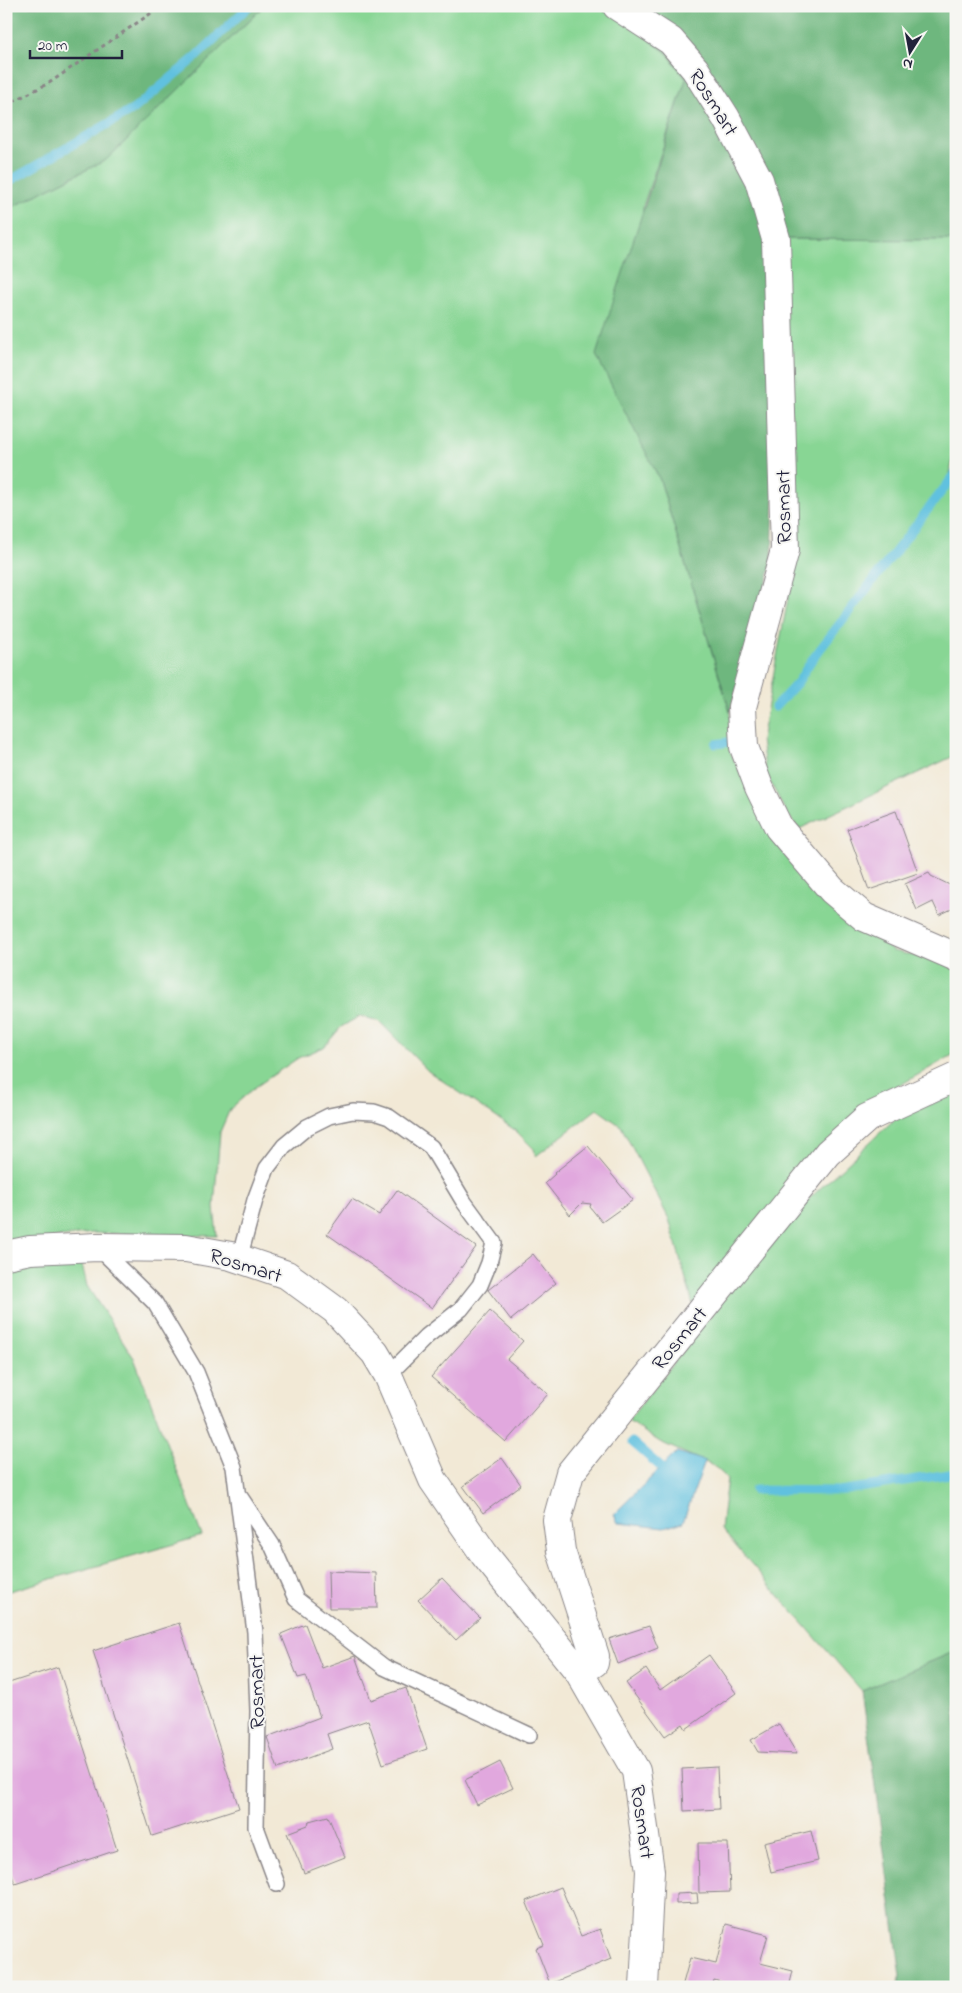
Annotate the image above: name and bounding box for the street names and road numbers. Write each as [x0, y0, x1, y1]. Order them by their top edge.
street label: Rosmart [680, 64, 745, 143]
street label: Rosmart [769, 469, 801, 544]
street label: Rosmart [205, 1242, 285, 1292]
street label: Rosmart [645, 1301, 716, 1378]
street label: Rosmart [242, 1654, 274, 1729]
street label: Rosmart [621, 1783, 661, 1861]

